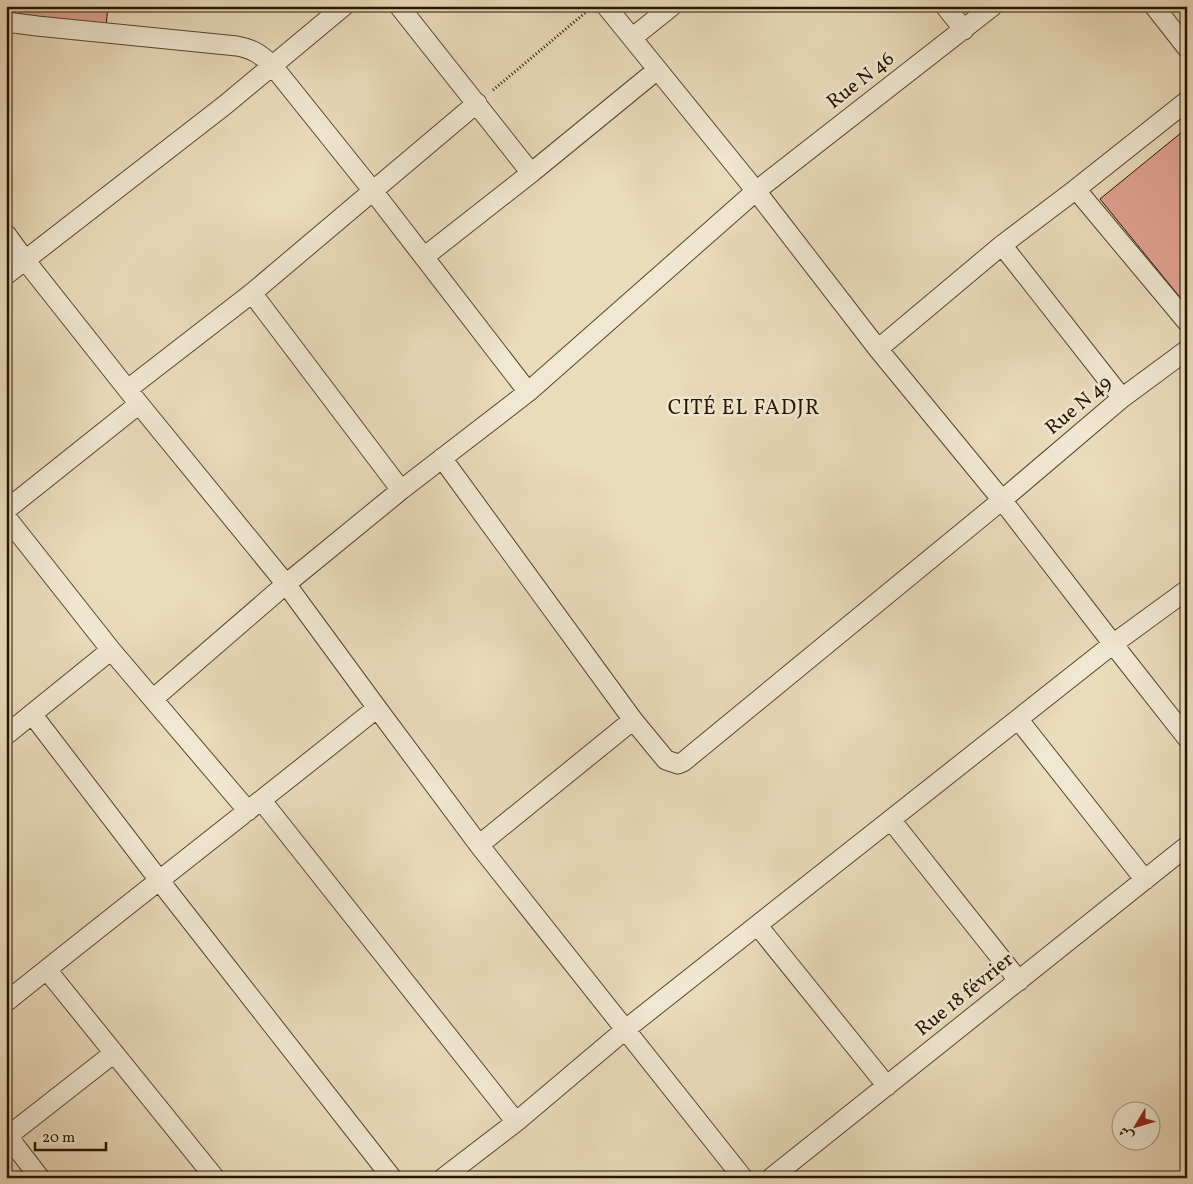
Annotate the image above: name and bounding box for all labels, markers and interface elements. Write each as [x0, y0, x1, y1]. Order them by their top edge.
street label: Rue N 46 [821, 46, 901, 116]
street label: Rue N 49 [1040, 370, 1118, 442]
district label: CITÉ EL FADJR [668, 394, 820, 423]
street label: Rue 18 février [910, 947, 1020, 1043]
north arrow [1110, 1102, 1160, 1152]
scale bar [35, 1119, 106, 1151]
text: ش [1115, 1122, 1139, 1144]
text: 20 m [42, 1128, 75, 1149]

